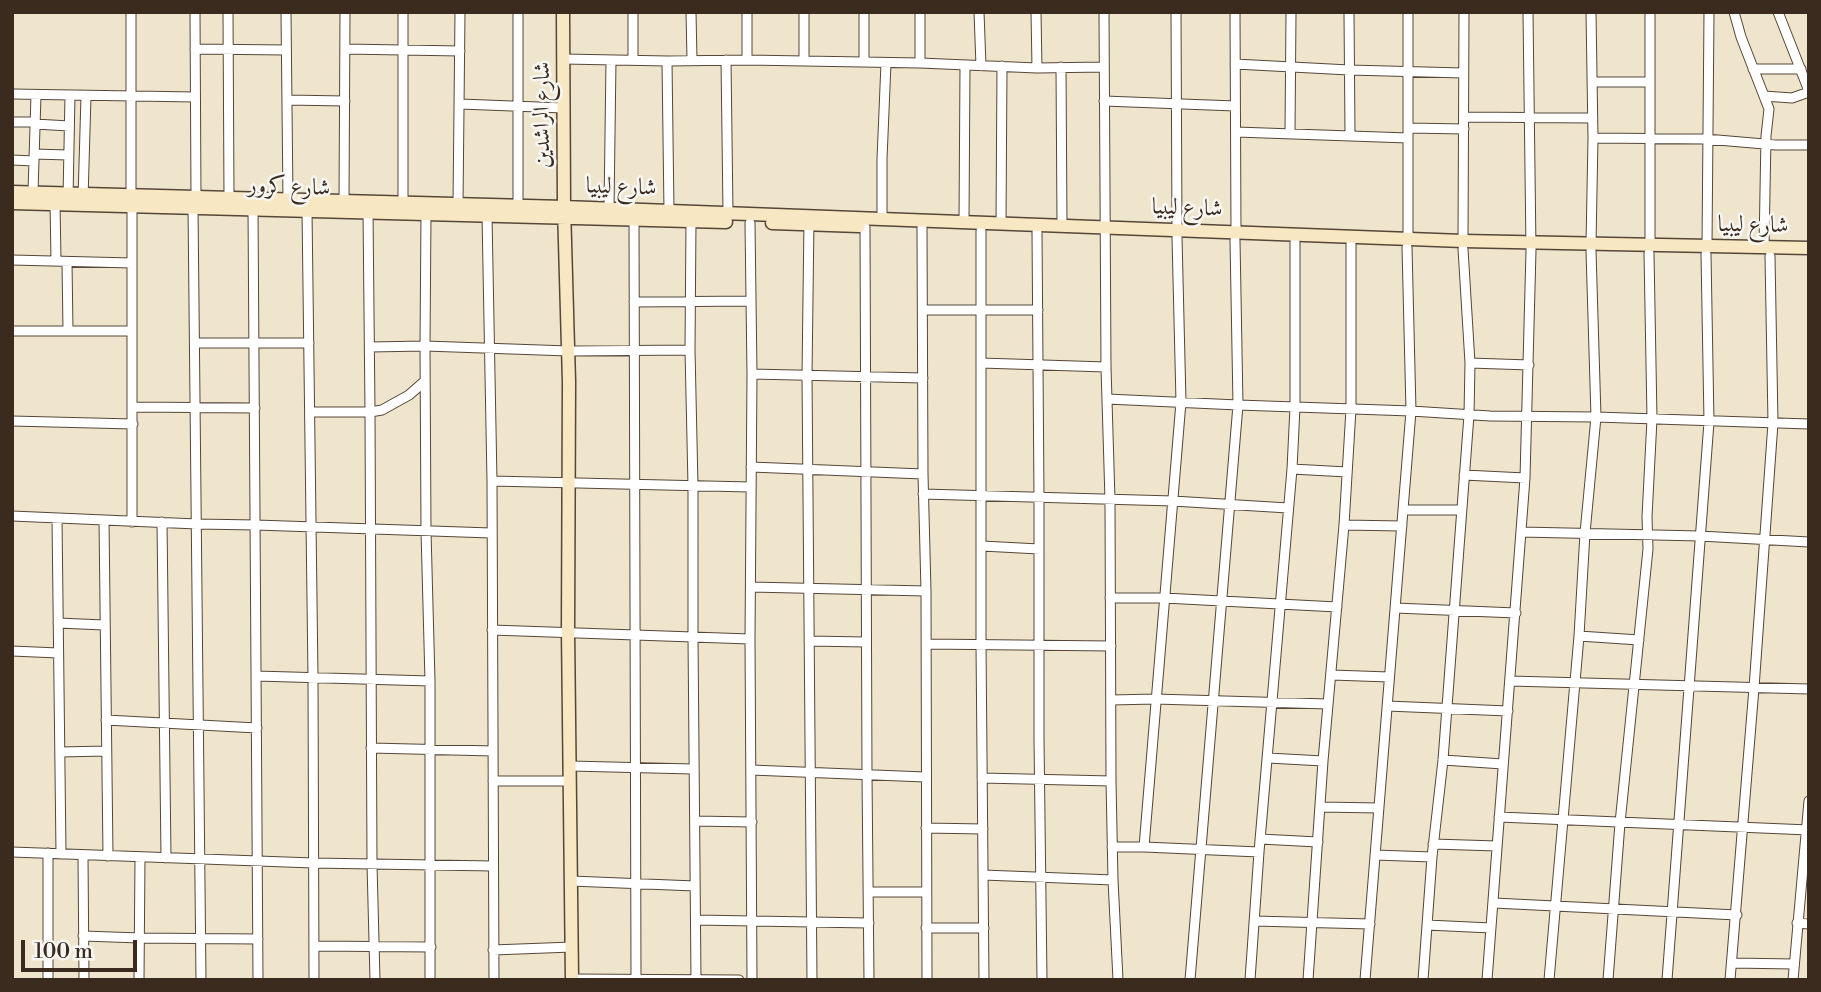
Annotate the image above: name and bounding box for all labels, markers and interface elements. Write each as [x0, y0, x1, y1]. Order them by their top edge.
street label: شارع الراشدين [529, 62, 557, 168]
street label: شارع كرور [247, 173, 331, 203]
street label: شارع ليبيا [585, 173, 657, 203]
street label: شارع ليبيا [1151, 194, 1223, 224]
street label: شارع ليبيا [1717, 212, 1789, 240]
scale bar [24, 926, 140, 970]
text: 100 m [34, 939, 93, 965]

